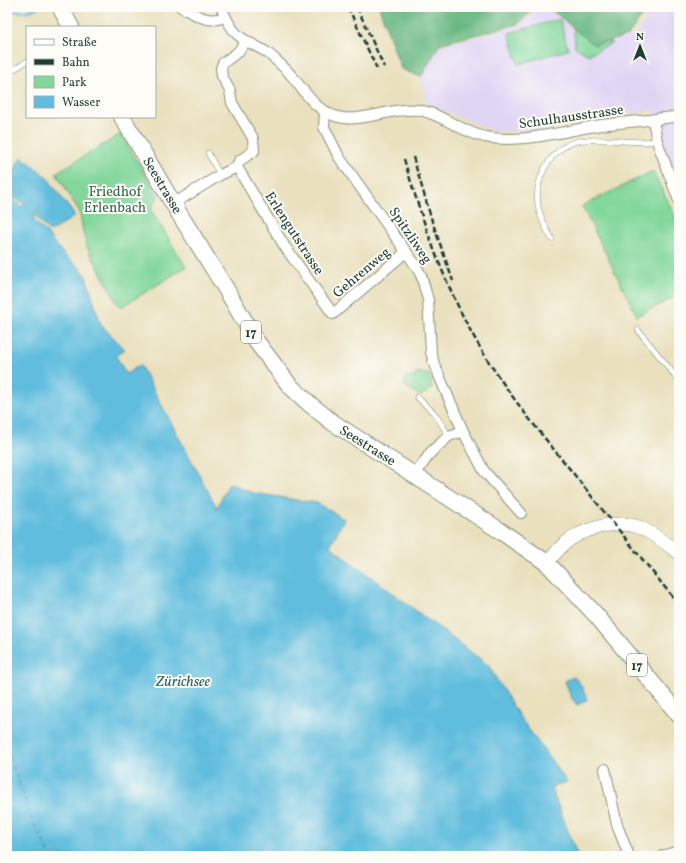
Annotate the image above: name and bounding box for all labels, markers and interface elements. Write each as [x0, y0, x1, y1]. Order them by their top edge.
legend [26, 26, 156, 118]
north arrow [620, 26, 660, 66]
text: N [636, 30, 644, 45]
text: Straße [62, 35, 97, 51]
text: Bahn [62, 55, 90, 71]
text: Park [62, 75, 87, 91]
text: Wasser [62, 95, 100, 111]
street label: Schulhausstrasse [518, 101, 625, 134]
street label: Seestrasse [137, 154, 186, 218]
park label: Friedhof Erlenbach [84, 183, 146, 218]
street label: Erlengutstrasse [260, 188, 328, 279]
street label: Spitzliweg [384, 204, 436, 268]
street label: Gehrenweg [329, 243, 395, 303]
road number: 17 [241, 321, 261, 343]
street label: Seestrasse [335, 421, 399, 471]
road number: 17 [627, 654, 647, 676]
water label: Zürichsee [155, 672, 211, 693]

